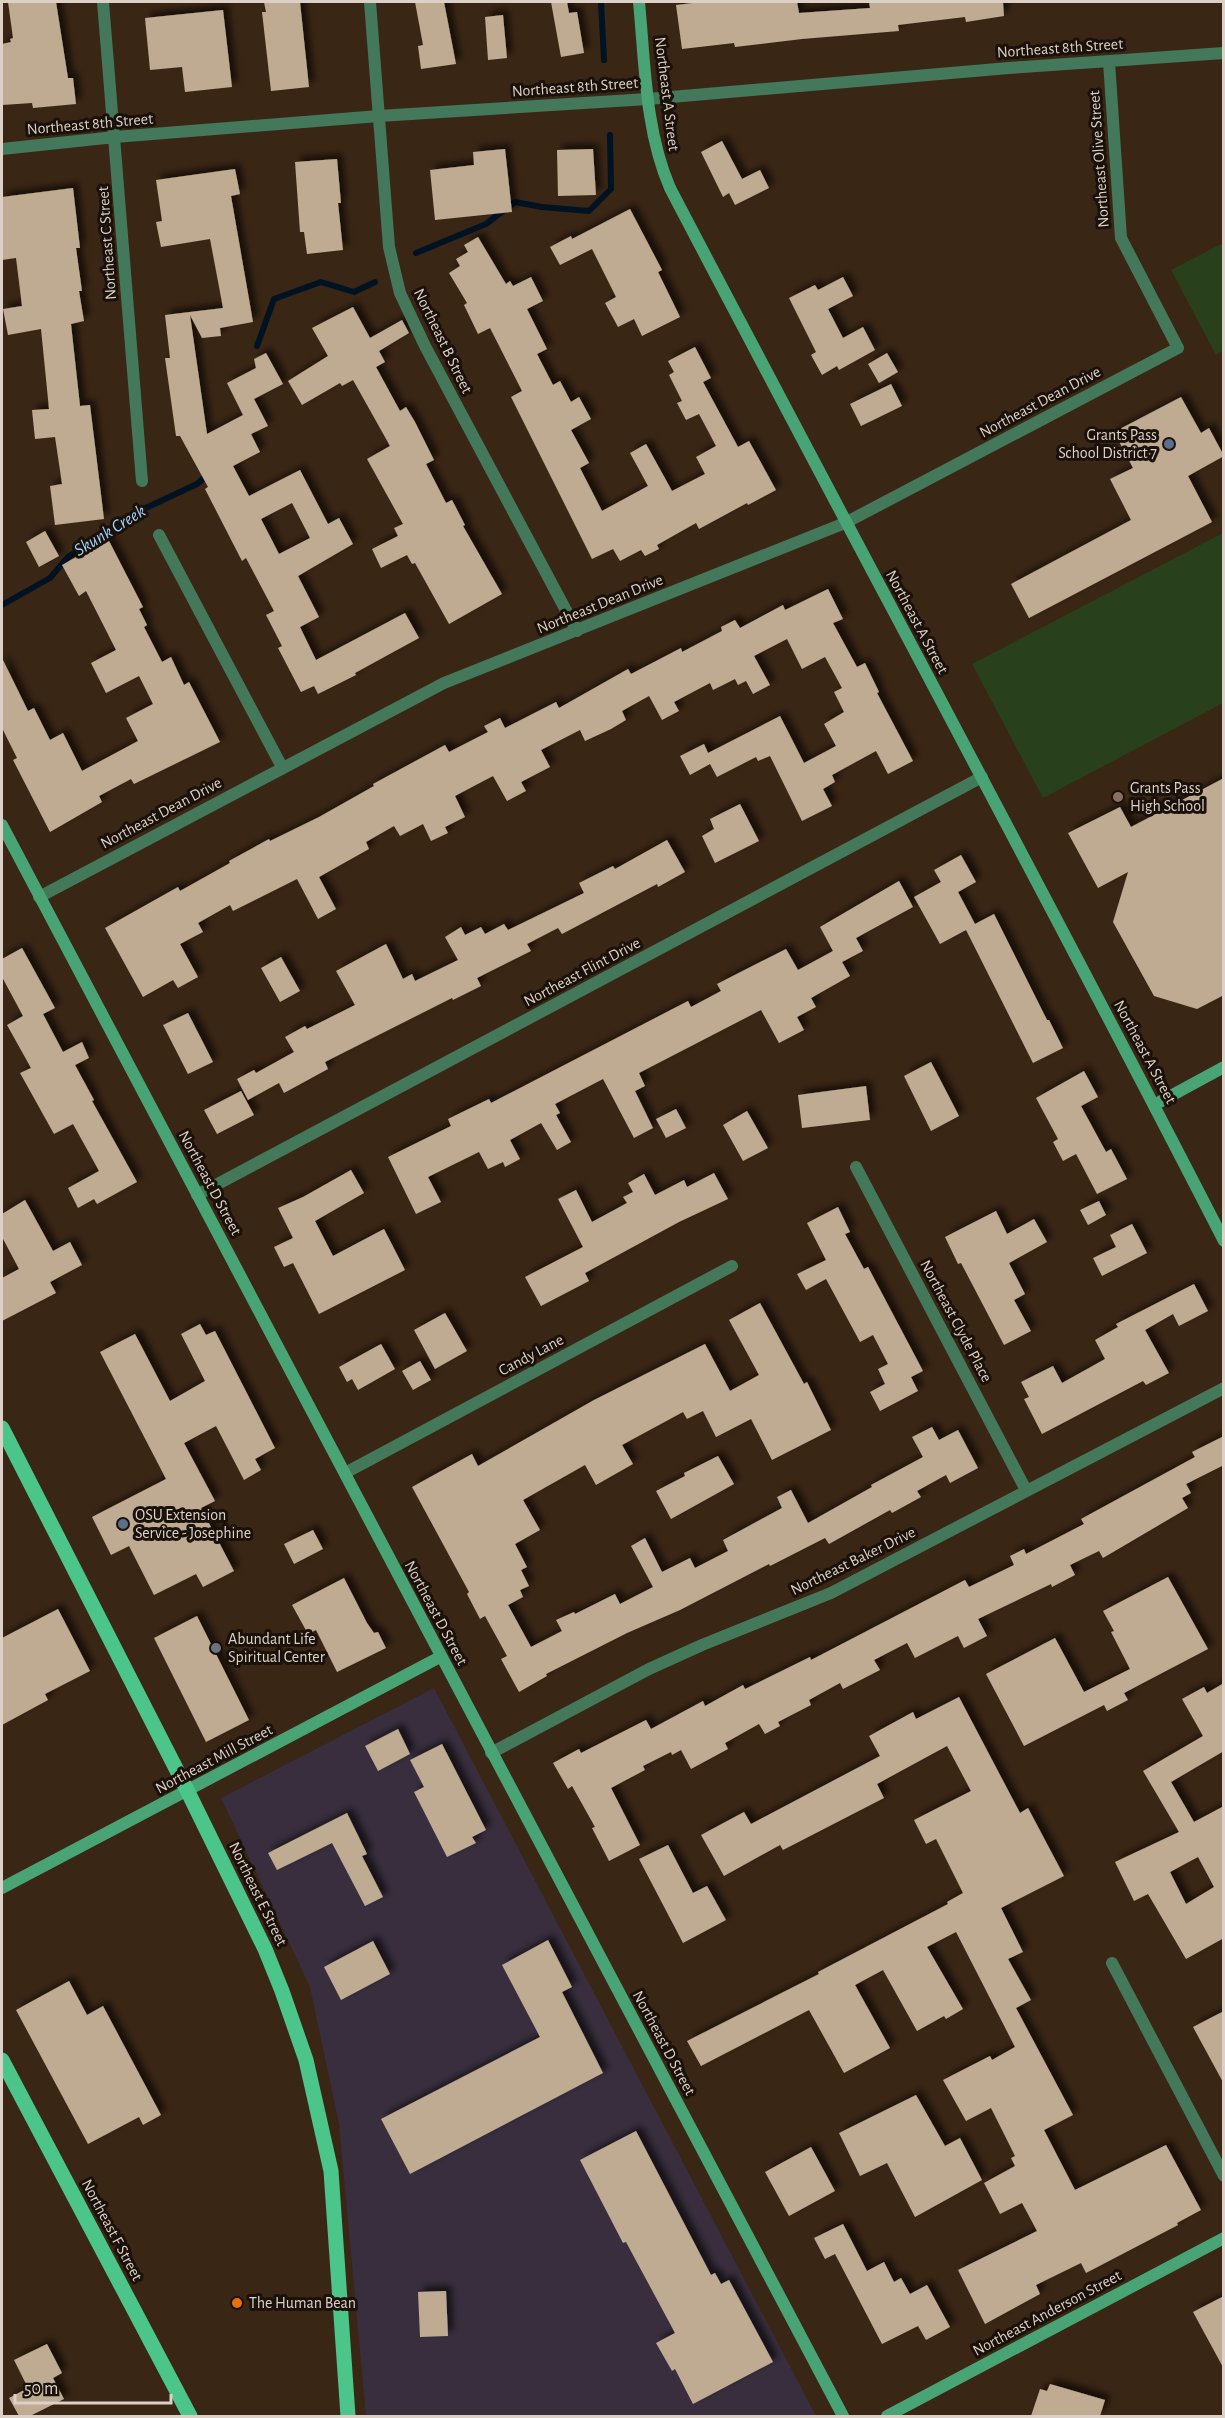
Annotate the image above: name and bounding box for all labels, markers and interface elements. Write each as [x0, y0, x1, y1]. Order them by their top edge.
street label: Northeast A Street [652, 36, 682, 152]
street label: Northeast 8th Street [996, 36, 1124, 60]
street label: Northeast 8th Street [511, 75, 639, 99]
street label: Northeast Olive Street [1086, 90, 1112, 228]
street label: Northeast 8th Street [26, 111, 154, 137]
street label: Northeast C Street [95, 186, 119, 300]
street label: Northeast B Street [411, 286, 475, 396]
street label: Northeast Dean Drive [977, 363, 1103, 441]
place label: Grants Pass School District 7 [1058, 427, 1157, 461]
marker: Grants Pass School District 7 [1162, 437, 1176, 451]
water label: Skunk Creek [71, 502, 149, 560]
street label: Northeast A Street [883, 568, 951, 676]
street label: Northeast Dean Drive [535, 571, 665, 637]
street label: Northeast Dean Drive [98, 774, 224, 852]
place label: Grants Pass High School [1130, 780, 1205, 814]
marker: Grants Pass High School [1111, 790, 1125, 804]
street label: Northeast Flint Drive [521, 935, 643, 1009]
street label: Northeast A Street [1111, 998, 1179, 1106]
street label: Northeast D Street [176, 1128, 244, 1238]
street label: Northeast Clyde Place [916, 1257, 995, 1385]
street label: Candy Lane [496, 1331, 567, 1380]
place label: OSU Extension Service - Josephine [135, 1507, 251, 1541]
marker: OSU Extension Service - Josephine [116, 1517, 130, 1531]
street label: Northeast Baker Drive [788, 1524, 918, 1598]
street label: Northeast D Street [402, 1558, 470, 1668]
place label: Abundant Life Spiritual Center [228, 1631, 326, 1665]
marker: Abundant Life Spiritual Center [209, 1641, 223, 1655]
street label: Northeast Mill Street [153, 1721, 275, 1797]
street label: Northeast E Street [226, 1840, 290, 1948]
street label: Northeast D Street [630, 1988, 698, 2098]
street label: Northeast F Street [79, 2177, 145, 2283]
street label: Northeast Anderson Street [970, 2267, 1124, 2359]
place label: The Human Bean [249, 2295, 356, 2311]
marker: The Human Bean [230, 2296, 244, 2310]
scale bar [15, 2367, 171, 2405]
text: 50 m [24, 2380, 58, 2398]

